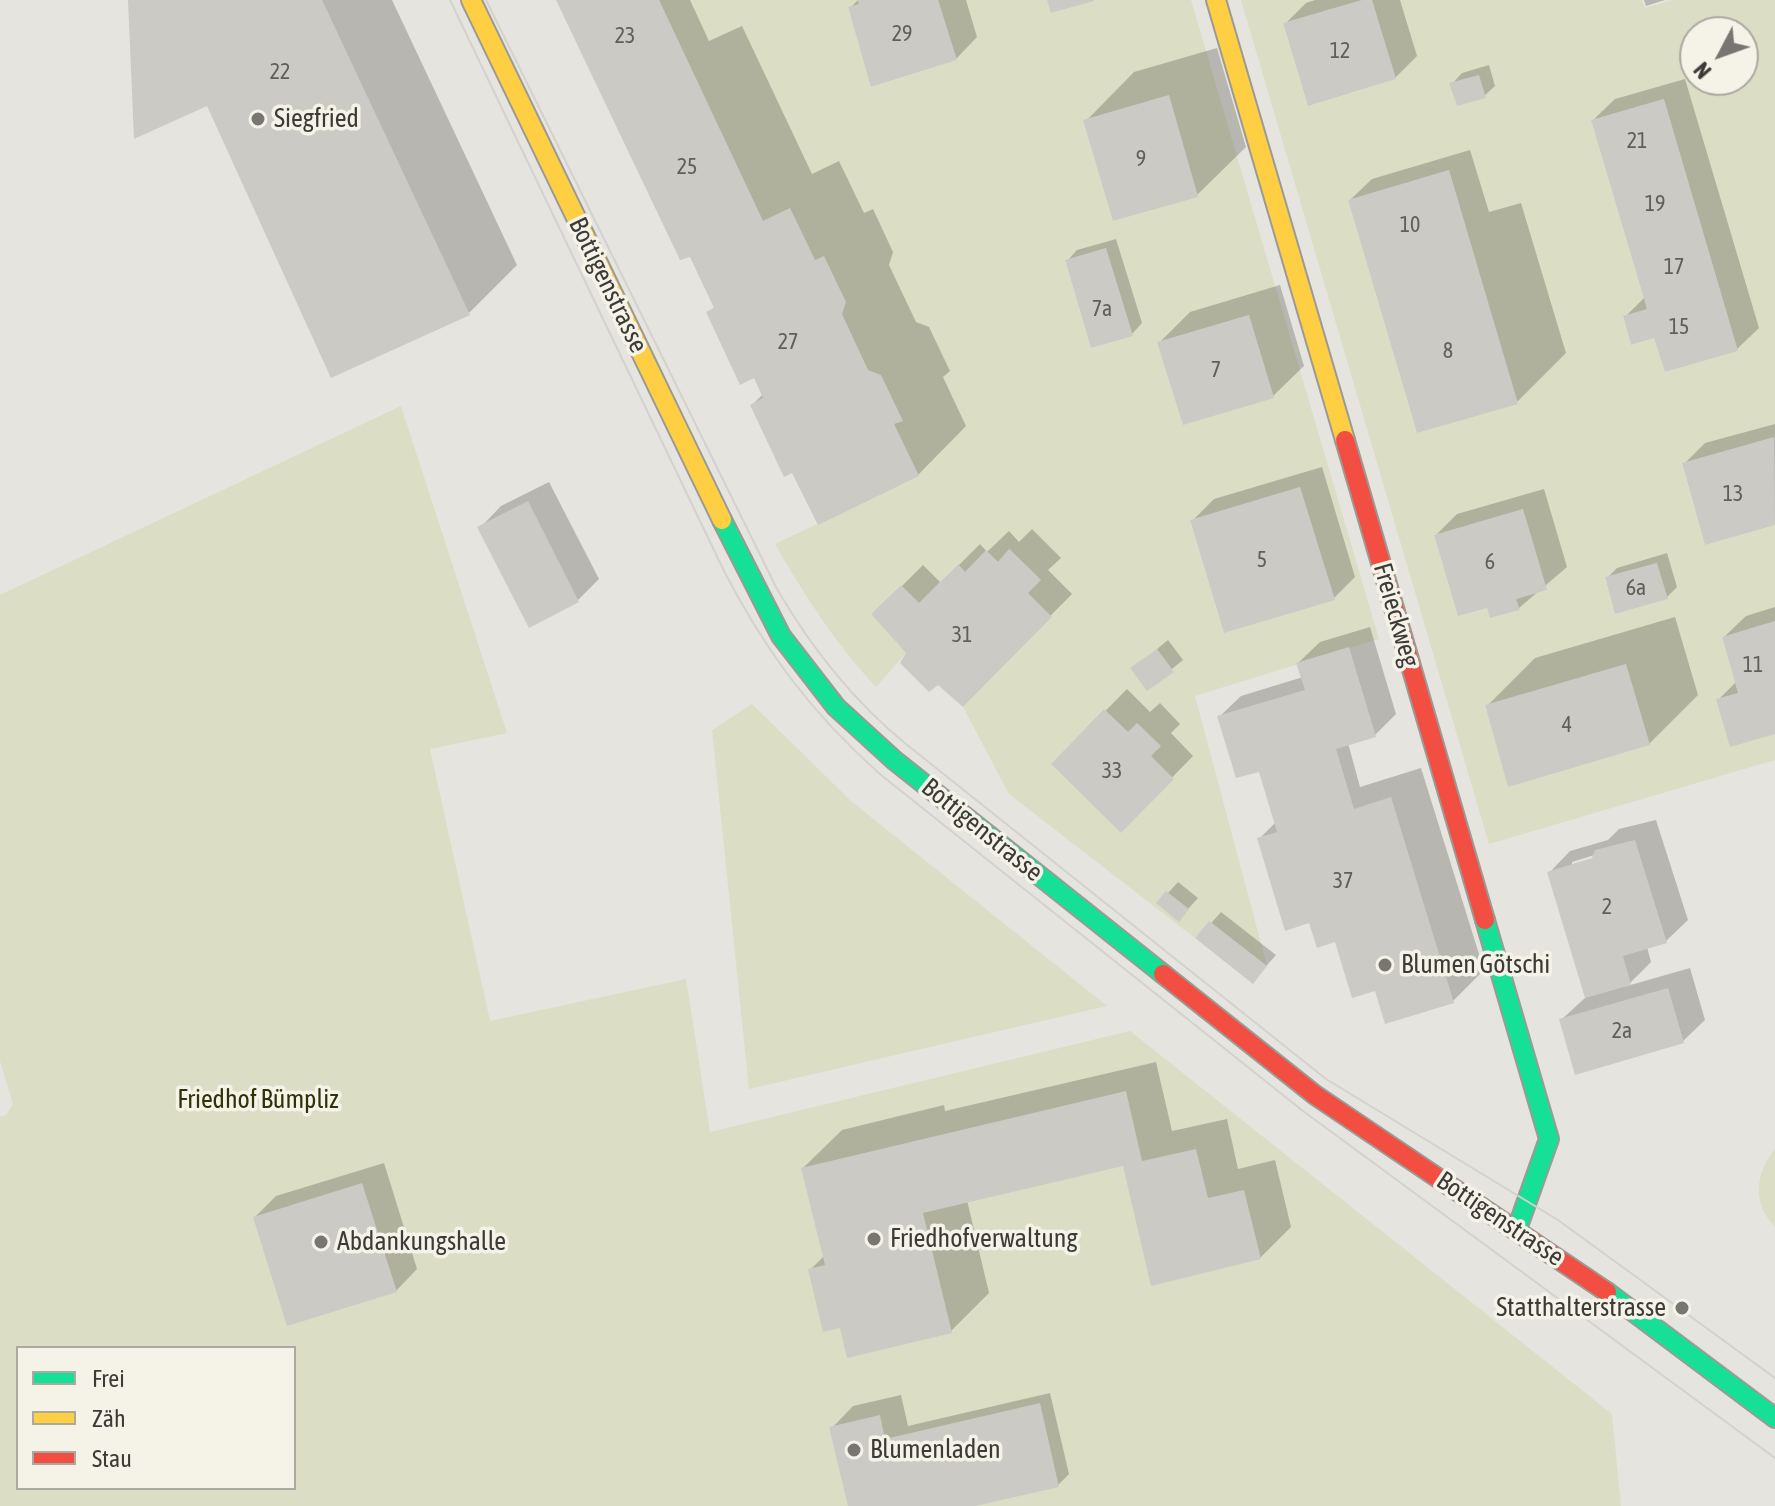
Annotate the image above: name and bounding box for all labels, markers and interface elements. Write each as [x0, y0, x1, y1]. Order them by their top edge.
north arrow [1679, 16, 1759, 96]
house number: 29 [892, 21, 912, 47]
house number: 23 [615, 23, 635, 49]
house number: 12 [1330, 38, 1350, 64]
text: N [1688, 57, 1716, 84]
house number: 22 [270, 59, 290, 85]
place label: Siegfried [274, 103, 359, 135]
marker: Siegfried [249, 110, 267, 128]
house number: 21 [1627, 128, 1647, 154]
house number: 9 [1136, 146, 1146, 172]
house number: 25 [677, 154, 697, 180]
house number: 19 [1645, 191, 1665, 217]
street label: Bottigenstrasse [562, 212, 654, 358]
house number: 10 [1400, 212, 1420, 238]
house number: 17 [1664, 254, 1684, 280]
house number: 7a [1092, 296, 1112, 322]
house number: 15 [1669, 314, 1689, 340]
house number: 27 [778, 329, 798, 355]
house number: 8 [1443, 338, 1453, 364]
house number: 7 [1211, 357, 1221, 383]
house number: 13 [1723, 481, 1743, 507]
house number: 5 [1257, 547, 1267, 573]
house number: 6 [1485, 549, 1495, 575]
street label: Freieckweg [1366, 560, 1426, 670]
house number: 6a [1626, 575, 1646, 601]
house number: 31 [952, 622, 972, 648]
house number: 11 [1743, 652, 1763, 678]
house number: 4 [1562, 712, 1572, 738]
house number: 33 [1102, 758, 1122, 784]
street label: Bottigenstrasse [915, 772, 1049, 888]
house number: 37 [1333, 868, 1353, 894]
house number: 2 [1602, 894, 1612, 920]
place label: Blumen Götschi [1401, 949, 1550, 981]
marker: Blumen Götschi [1376, 956, 1394, 974]
house number: 2a [1612, 1018, 1632, 1044]
park label: Friedhof Bümpliz [177, 1084, 339, 1116]
street label: Bottigenstrasse [1430, 1165, 1570, 1273]
place label: Friedhofverwaltung [890, 1223, 1078, 1255]
place label: Abdankungshalle [337, 1226, 506, 1258]
marker: Friedhofverwaltung [865, 1230, 883, 1248]
marker: Abdankungshalle [312, 1233, 330, 1251]
place label: Statthalterstrasse [1496, 1292, 1666, 1324]
marker: Statthalterstrasse [1673, 1299, 1691, 1317]
legend [16, 1346, 296, 1490]
text: Frei [92, 1365, 125, 1392]
text: Zäh [92, 1405, 126, 1432]
place label: Blumenladen [870, 1434, 1001, 1466]
marker: Blumenladen [845, 1441, 863, 1459]
text: Stau [92, 1445, 132, 1472]

